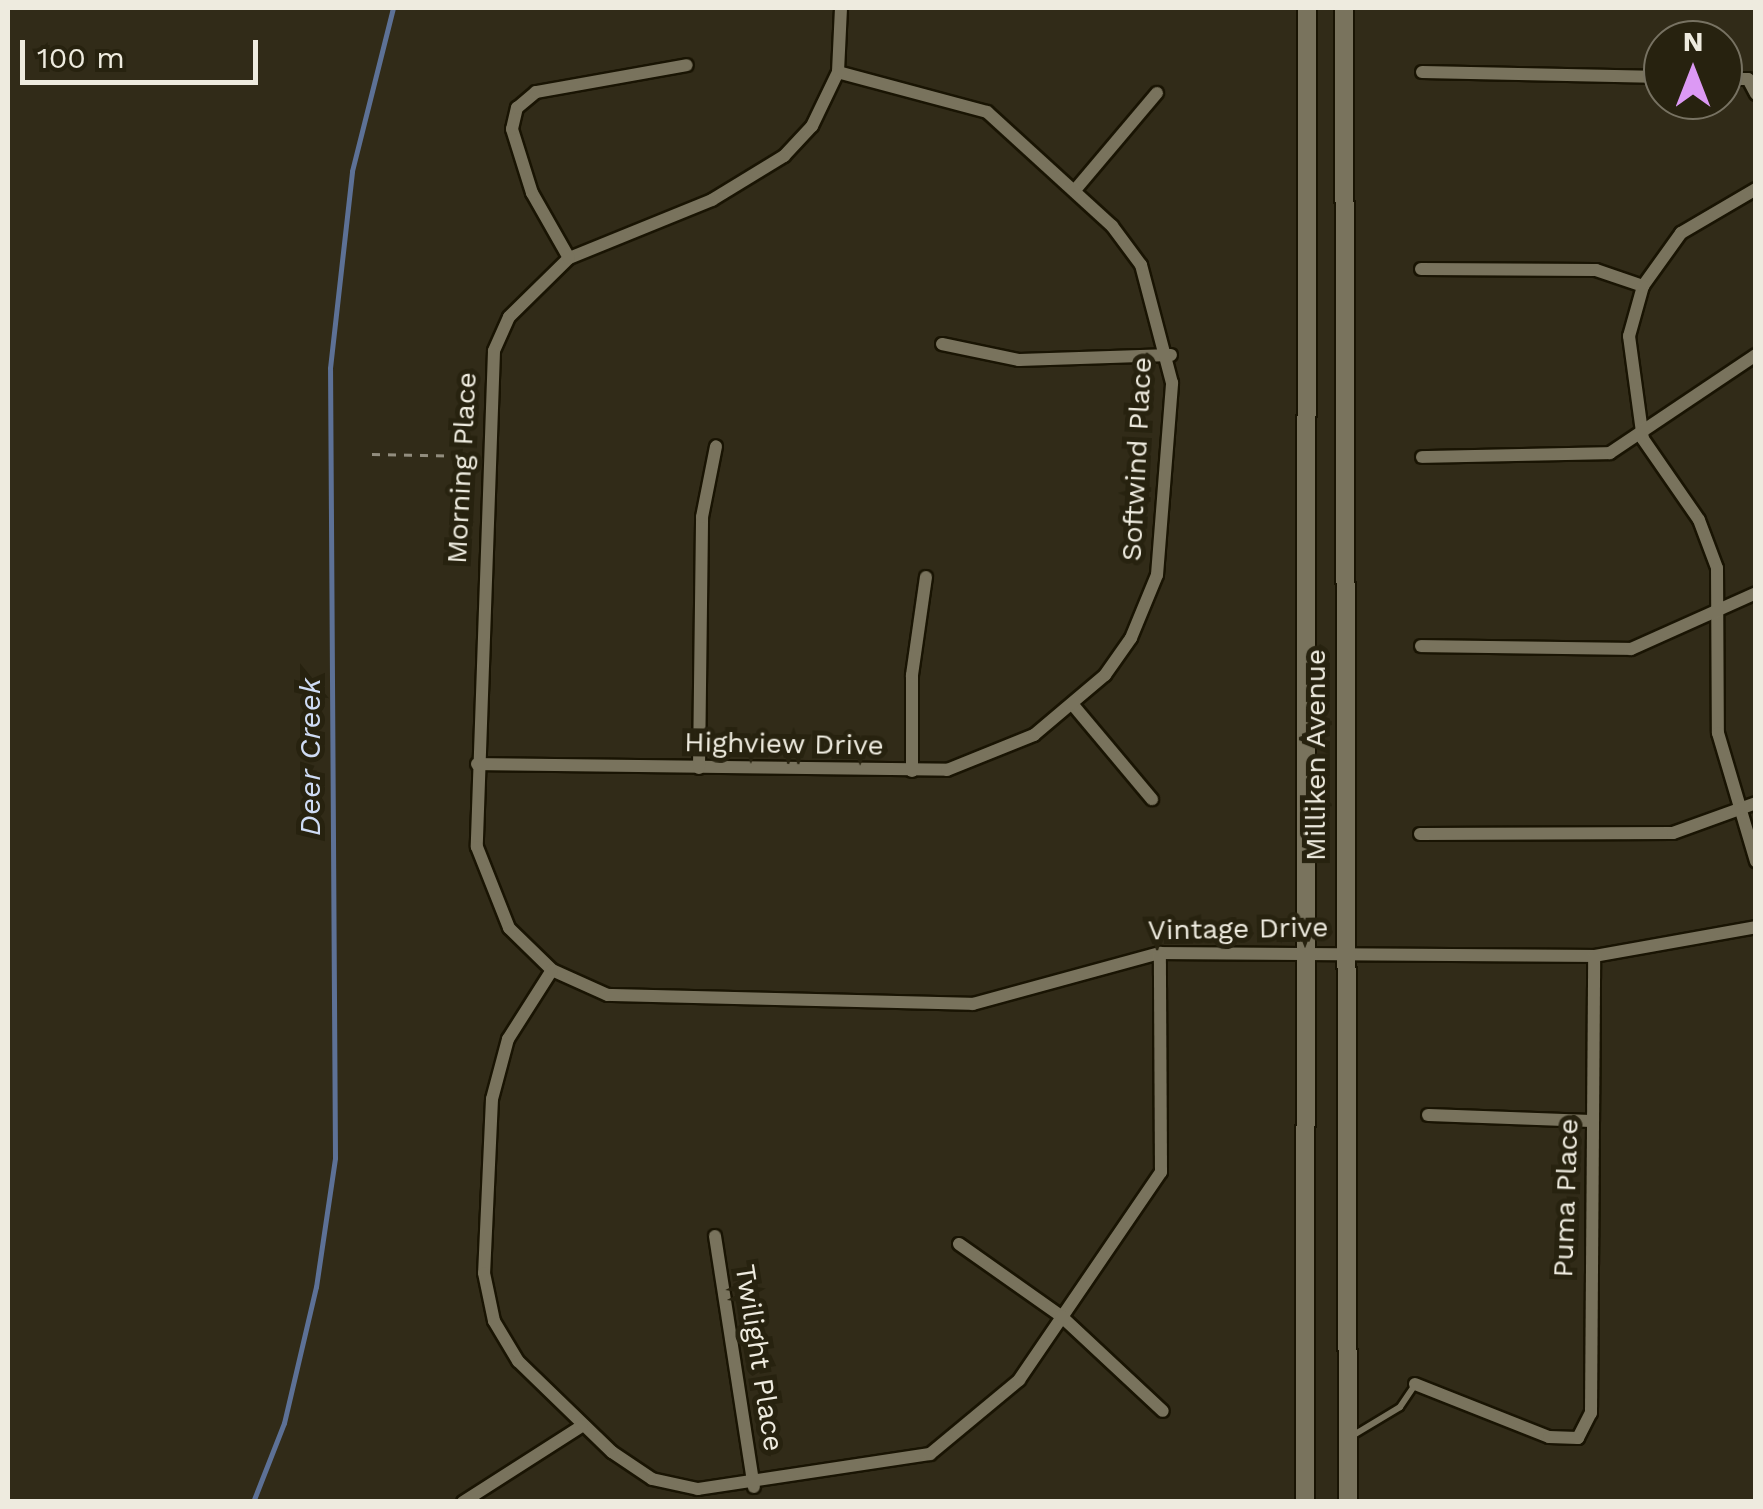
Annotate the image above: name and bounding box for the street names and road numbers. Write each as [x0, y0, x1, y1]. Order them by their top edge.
street label: Softwind Place [1115, 356, 1159, 562]
street label: Morning Place [440, 371, 484, 565]
street label: Milliken Avenue [1299, 648, 1333, 862]
street label: Highview Drive [684, 725, 884, 763]
street label: Vintage Drive [1147, 911, 1329, 947]
street label: Puma Place [1546, 1118, 1586, 1278]
street label: Twilight Place [728, 1262, 790, 1454]

